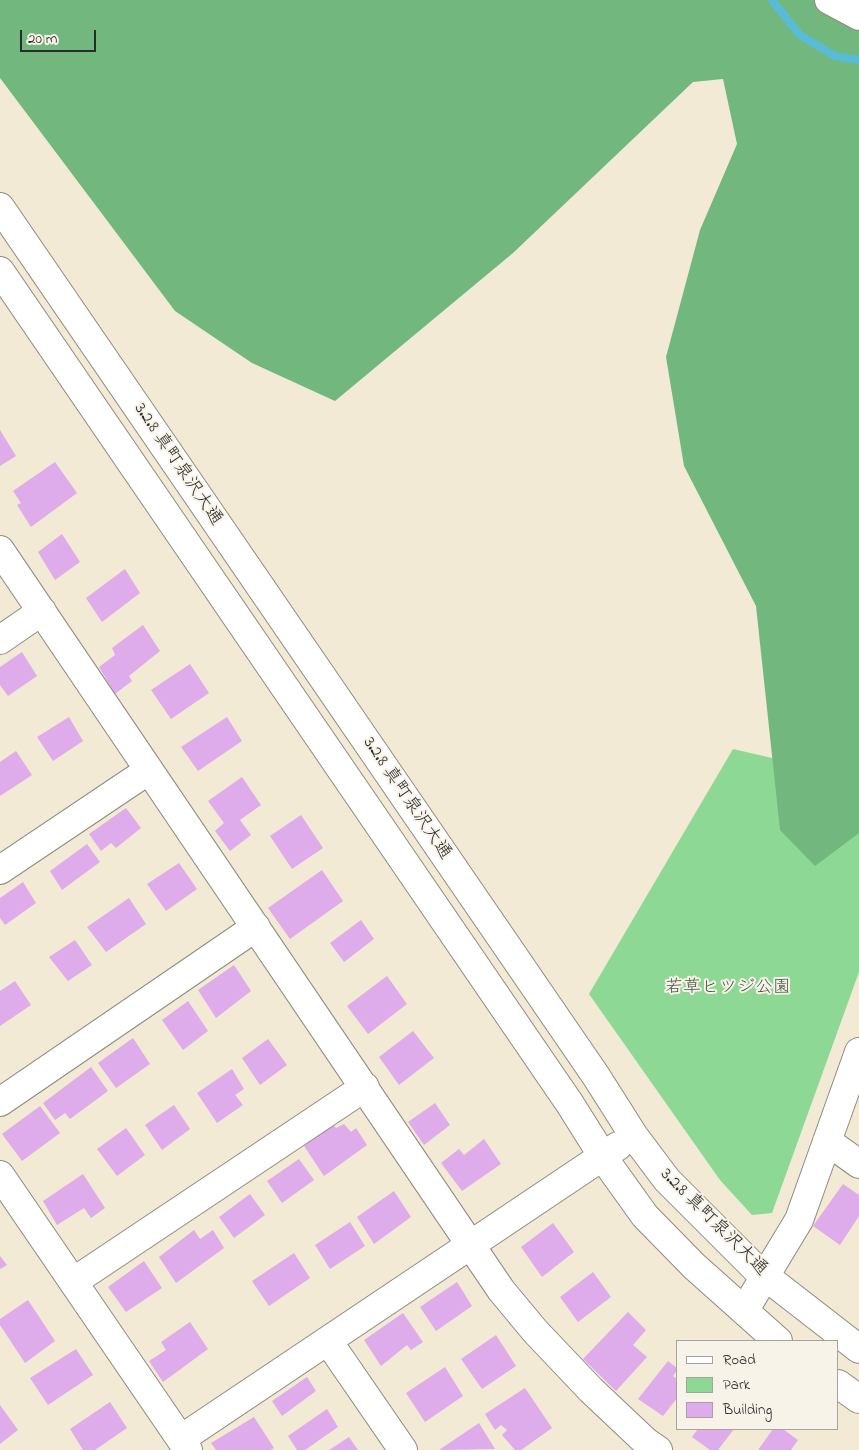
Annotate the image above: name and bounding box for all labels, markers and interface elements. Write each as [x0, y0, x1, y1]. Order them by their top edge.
scale bar [22, 20, 99, 52]
text: 20 m [28, 28, 57, 50]
street label: 3.2.8 真町泉沢大通 [128, 400, 226, 530]
street label: 3.2.8 真町泉沢大通 [357, 734, 455, 864]
park label: 若草ヒツジ公園 [665, 978, 791, 1000]
street label: 3.2.8 真町泉沢大通 [655, 1165, 771, 1281]
legend [676, 1340, 839, 1430]
text: Road [723, 1349, 756, 1371]
text: Park [723, 1374, 750, 1396]
text: Building [723, 1399, 772, 1421]

